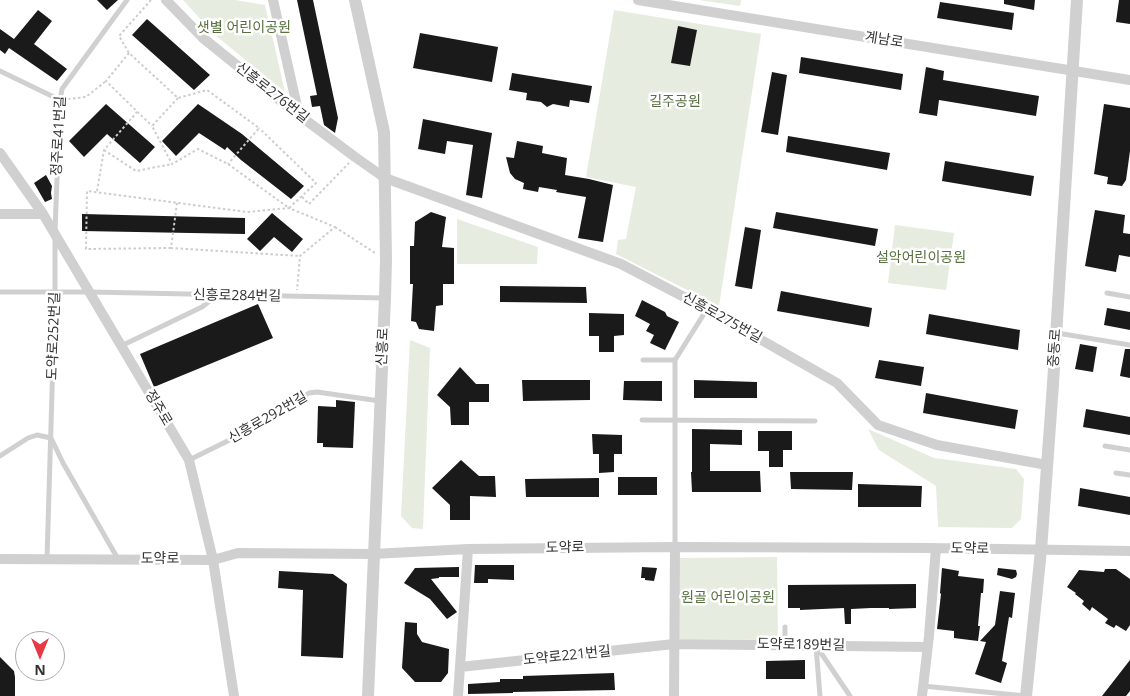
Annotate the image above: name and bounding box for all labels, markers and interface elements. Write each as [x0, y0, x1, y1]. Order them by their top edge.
park label: 샛별 어린이공원 [197, 20, 291, 36]
street label: 계남로 [864, 29, 904, 51]
street label: 신흥로276번길 [232, 59, 312, 127]
park label: 길주공원 [649, 94, 701, 110]
street label: 정주로41번길 [49, 95, 69, 177]
park label: 설악어린이공원 [876, 250, 966, 266]
street label: 신흥로284번길 [193, 287, 281, 305]
street label: 신흥로275번길 [679, 289, 765, 347]
street label: 도약로252번길 [44, 292, 64, 380]
street label: 신흥로 [374, 327, 392, 367]
street label: 중동로 [1045, 328, 1065, 368]
street label: 정주로 [141, 387, 175, 429]
street label: 신흥로292번길 [226, 389, 310, 447]
street label: 도약로 [546, 539, 584, 557]
street label: 도약로 [951, 540, 989, 558]
street label: 도약로 [141, 551, 179, 567]
park label: 원골 어린이공원 [681, 590, 775, 606]
north arrow [15, 631, 65, 681]
street label: 도약로189번길 [757, 636, 845, 654]
street label: 도약로221번길 [522, 643, 612, 669]
text: N [34, 661, 46, 680]

